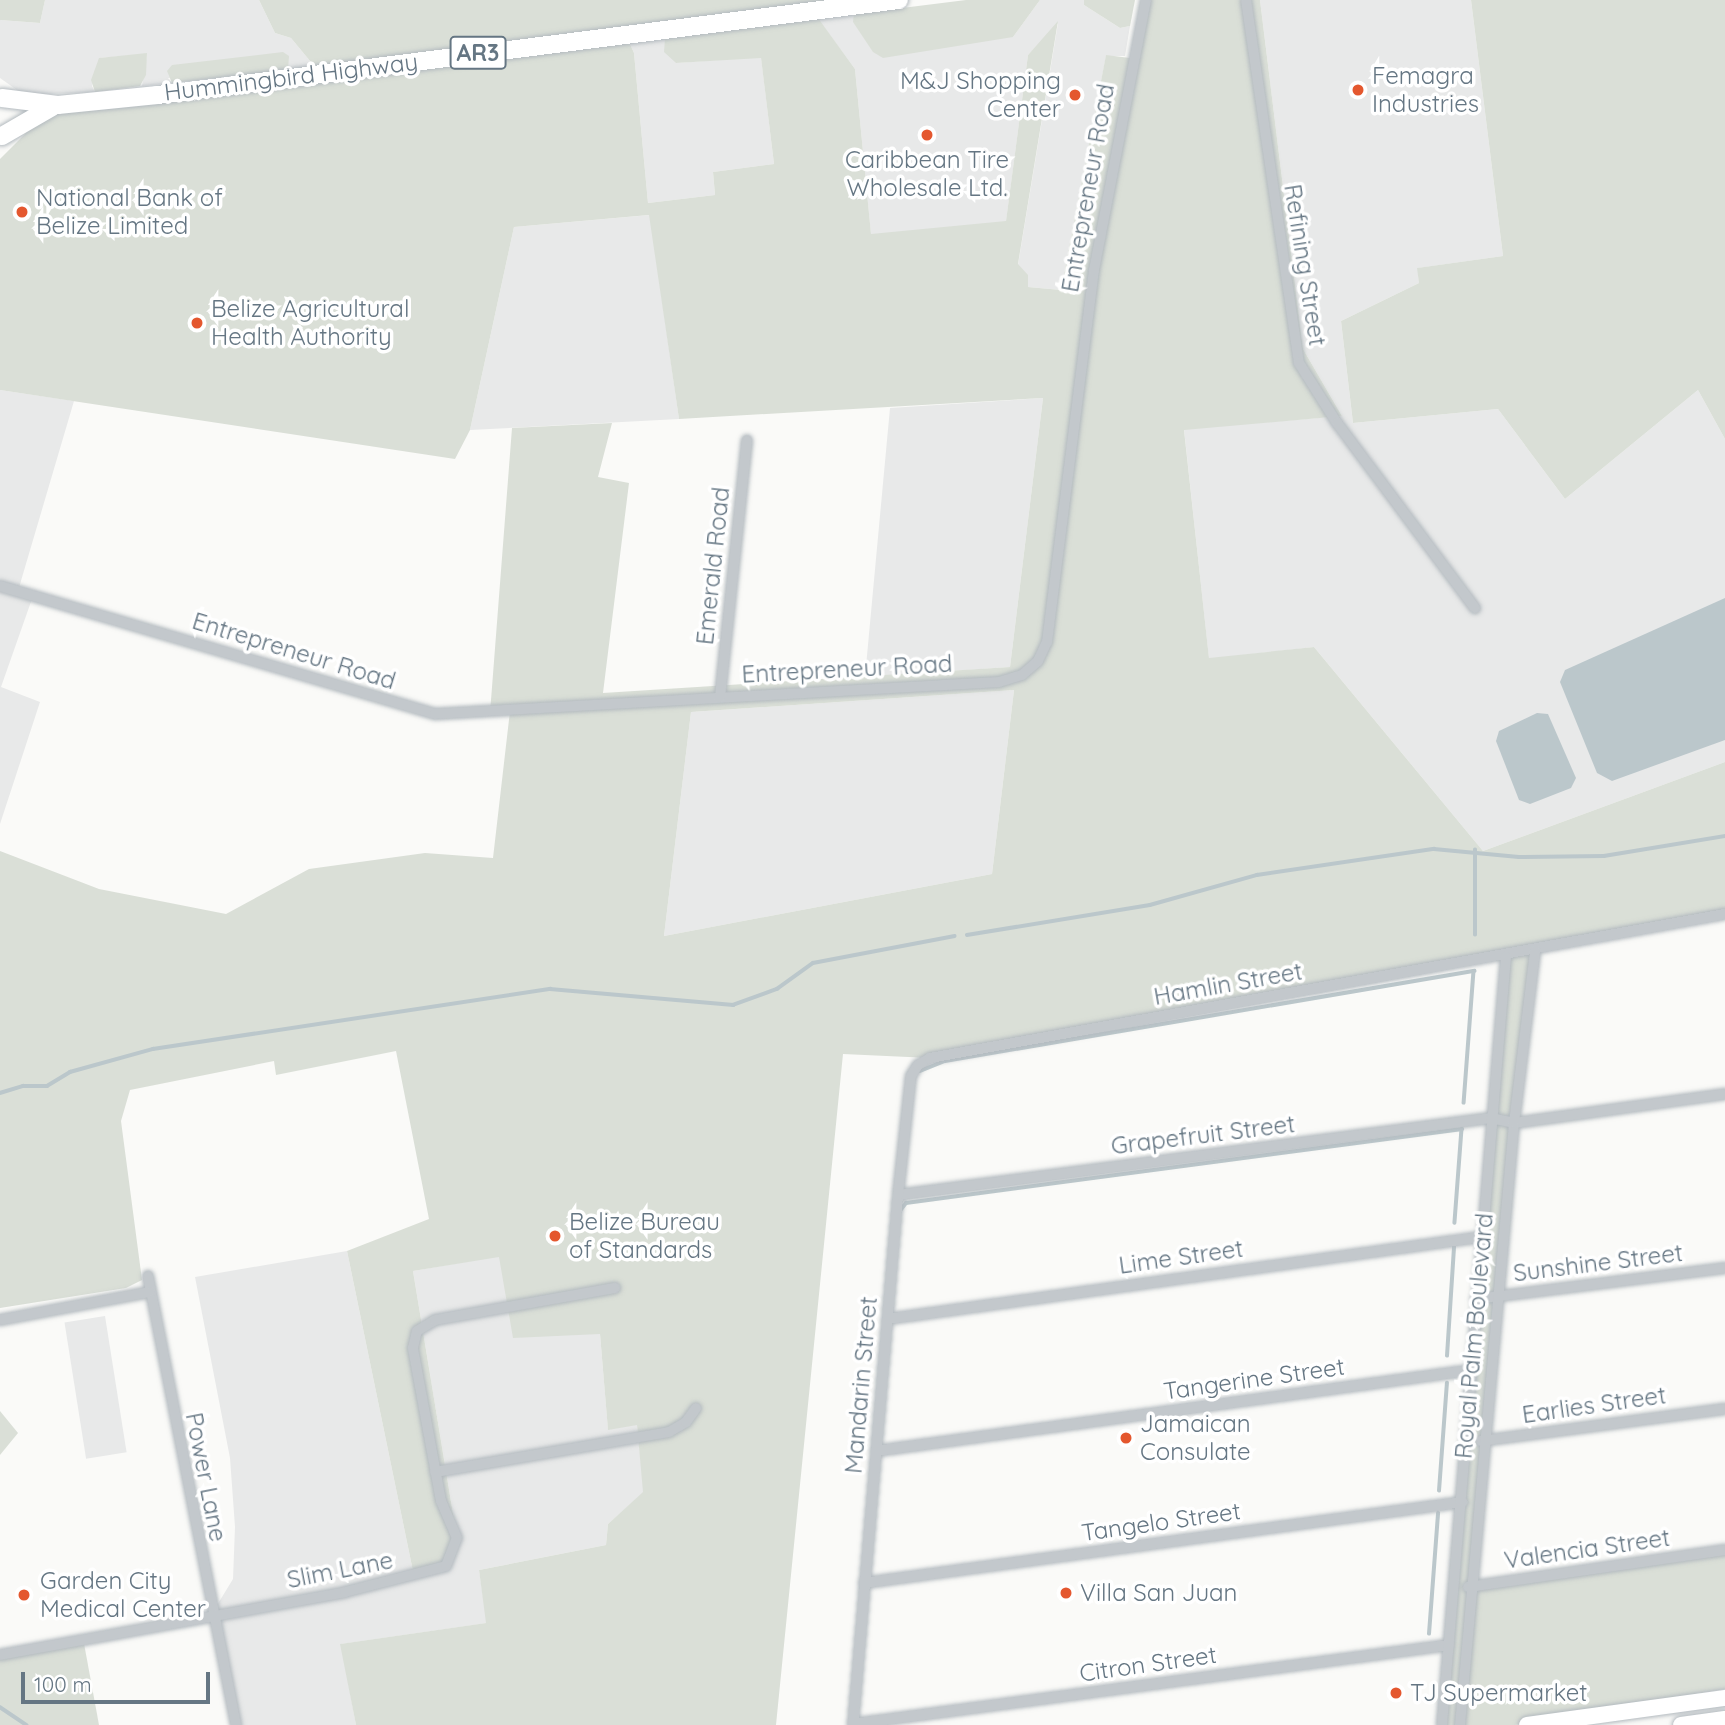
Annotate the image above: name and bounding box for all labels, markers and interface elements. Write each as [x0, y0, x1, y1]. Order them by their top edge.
road number: AR3 [448, 34, 508, 72]
street label: Hummingbird Highway [162, 47, 420, 107]
place label: Femagra Industries [1372, 62, 1479, 118]
place label: M&J Shopping Center [900, 67, 1061, 123]
street label: Entrepreneur Road [1055, 82, 1121, 294]
marker: Femagra Industries [1350, 82, 1366, 98]
marker: M&J Shopping Center [1067, 87, 1083, 103]
marker: Caribbean Tire Wholesale Ltd. [919, 127, 935, 143]
place label: Caribbean Tire Wholesale Ltd. [845, 146, 1009, 202]
street label: Refining Street [1278, 182, 1332, 348]
place label: National Bank of Belize Limited [36, 184, 223, 240]
marker: National Bank of Belize Limited [14, 204, 30, 220]
place label: Belize Agricultural Health Authority [211, 295, 409, 351]
marker: Belize Agricultural Health Authority [189, 315, 205, 331]
street label: Emerald Road [690, 486, 736, 646]
street label: Entrepreneur Road [189, 606, 399, 696]
street label: Entrepreneur Road [741, 649, 953, 689]
street label: Hamlin Street [1151, 957, 1305, 1011]
street label: Grapefruit Street [1109, 1109, 1297, 1161]
place label: Belize Bureau of Standards [569, 1208, 720, 1264]
street label: Royal Palm Boulevard [1449, 1212, 1499, 1460]
marker: Belize Bureau of Standards [547, 1228, 563, 1244]
street label: Lime Street [1117, 1234, 1245, 1280]
street label: Sunshine Street [1512, 1238, 1684, 1288]
street label: Mandarin Street [839, 1295, 883, 1475]
street label: Tangerine Street [1162, 1352, 1346, 1406]
street label: Earlies Street [1520, 1381, 1668, 1429]
street label: Power Lane [179, 1410, 233, 1544]
place label: Jamaican Consulate [1140, 1410, 1251, 1466]
marker: Jamaican Consulate [1118, 1430, 1134, 1446]
street label: Tangelo Street [1080, 1497, 1242, 1547]
street label: Valencia Street [1502, 1523, 1672, 1575]
street label: Slim Lane [285, 1546, 395, 1594]
place label: Garden City Medical Center [40, 1567, 206, 1623]
place label: Villa San Juan [1080, 1579, 1237, 1607]
marker: Garden City Medical Center [14, 1585, 34, 1605]
marker: Villa San Juan [1058, 1585, 1074, 1601]
street label: Citron Street [1078, 1640, 1218, 1688]
scale bar [24, 1658, 214, 1702]
text: 100 m [34, 1671, 92, 1697]
place label: TJ Supermarket [1410, 1679, 1587, 1707]
marker: TJ Supermarket [1388, 1685, 1404, 1701]

